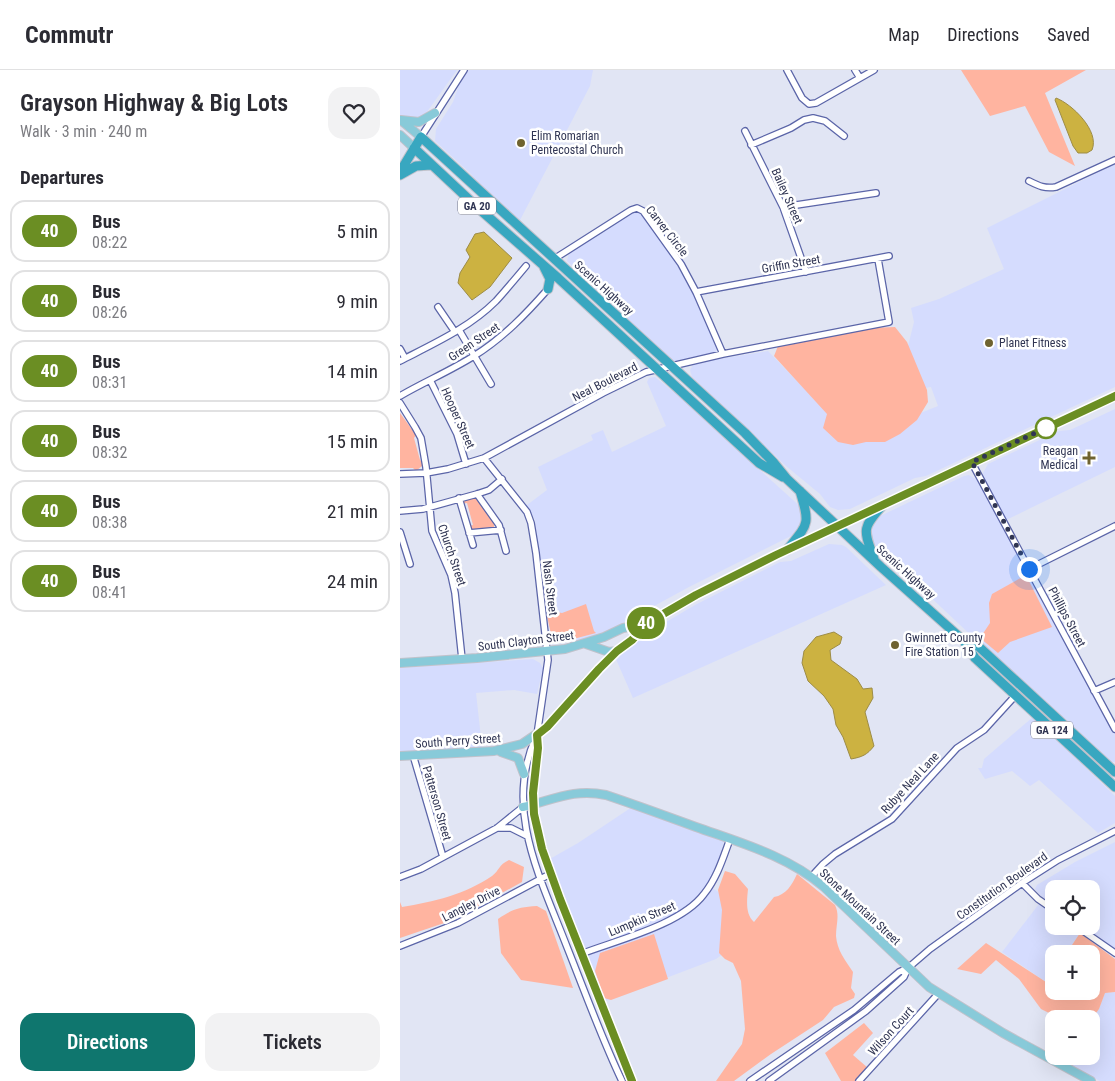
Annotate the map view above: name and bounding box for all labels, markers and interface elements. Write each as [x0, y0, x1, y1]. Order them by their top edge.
text: Commutr [25, 21, 113, 49]
text: Map [888, 24, 919, 45]
text: Directions [947, 24, 1019, 45]
text: Saved [1047, 24, 1090, 45]
button: heart [328, 87, 380, 139]
text: Grayson Highway & Big Lots [20, 89, 288, 117]
text: Walk · 3 min · 240 m [20, 122, 147, 141]
place label: Elim Romarian Pentecostal Church [531, 129, 624, 157]
marker: Elim Romarian Pentecostal Church [515, 137, 527, 149]
text: Departures [20, 166, 104, 189]
street label: Bailey Street [769, 166, 806, 226]
road number: GA 20 [458, 198, 496, 214]
street label: Carver Circle [643, 203, 691, 259]
text: Bus [92, 210, 121, 233]
text: 40 [40, 220, 59, 241]
text: 5 min [336, 220, 378, 243]
text: 08:22 [92, 233, 127, 252]
street label: Griffin Street [761, 252, 822, 276]
street label: Scenic Highway [572, 258, 636, 318]
text: Bus [92, 280, 121, 303]
text: 40 [40, 290, 59, 311]
text: 9 min [336, 290, 378, 313]
text: 08:26 [92, 303, 127, 322]
street label: Green Street [446, 320, 503, 364]
place label: Planet Fitness [999, 336, 1066, 350]
marker: Planet Fitness [983, 337, 995, 349]
text: Bus [92, 350, 121, 373]
text: 40 [40, 360, 59, 381]
text: 14 min [327, 360, 378, 383]
street label: Neal Boulevard [570, 360, 640, 404]
text: 08:31 [92, 373, 127, 392]
street label: Hooper Street [438, 385, 478, 451]
unlabelled marker [1035, 417, 1057, 439]
text: Bus [92, 420, 121, 443]
text: 40 [40, 430, 59, 451]
text: 15 min [327, 430, 378, 453]
text: 08:32 [92, 443, 127, 462]
place label: Reagan Medical [1041, 444, 1078, 472]
marker: Reagan Medical [1082, 451, 1096, 465]
text: Bus [92, 490, 121, 513]
text: 40 [40, 500, 59, 521]
text: 21 min [327, 500, 378, 523]
text: 08:38 [92, 513, 127, 532]
street label: Church Street [435, 522, 469, 588]
street label: Scenic Highway [874, 542, 938, 602]
your location [1017, 557, 1042, 582]
text: Bus [92, 560, 121, 583]
street label: Nash Street [540, 560, 560, 617]
text: 40 [40, 570, 59, 591]
text: 24 min [327, 570, 378, 593]
text: 08:41 [92, 583, 127, 602]
street label: Phillips Street [1045, 585, 1089, 650]
line badge: 40 [624, 607, 668, 639]
text: 40 [637, 612, 655, 633]
street label: South Clayton Street [477, 628, 575, 654]
place label: Gwinnett County Fire Station 15 [905, 631, 983, 659]
marker: Gwinnett County Fire Station 15 [889, 639, 901, 651]
road number: GA 124 [1031, 722, 1073, 738]
street label: South Perry Street [415, 731, 502, 751]
street label: Rubye Neal Lane [878, 749, 942, 816]
street label: Patterson Street [420, 764, 454, 842]
street label: Constitution Boulevard [954, 849, 1050, 923]
street label: Stone Mountain Street [817, 866, 904, 948]
map controls [1045, 880, 1100, 1065]
button: locate [1045, 880, 1100, 935]
street label: Langley Drive [440, 883, 503, 925]
street label: Lumpkin Street [607, 899, 678, 939]
button: + [1045, 945, 1100, 1000]
street label: Wilson Court [865, 1003, 917, 1058]
button: − [1045, 1010, 1100, 1065]
button: Directions [20, 1013, 195, 1071]
button: Tickets [205, 1013, 380, 1071]

